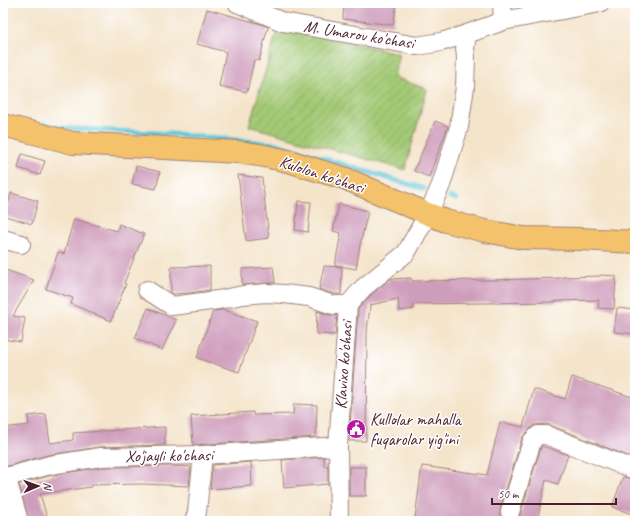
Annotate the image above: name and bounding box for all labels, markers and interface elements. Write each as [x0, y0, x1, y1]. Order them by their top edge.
street label: M. Umarov ko'chasi [302, 15, 417, 54]
street label: Kulolon ko'chasi [277, 151, 369, 199]
street label: Klavixo ko'chasi [330, 318, 357, 410]
place label: Kullolar mahalla fuqarolar yig'ini [370, 409, 463, 450]
public building icon: Kullolar mahalla fuqarolar yig'ini [345, 418, 367, 440]
street label: Xo'jayli ko'chasi [125, 444, 215, 467]
north arrow [18, 466, 58, 506]
scale bar [492, 480, 616, 506]
text: N [41, 482, 55, 491]
text: 50 m [498, 486, 520, 502]

